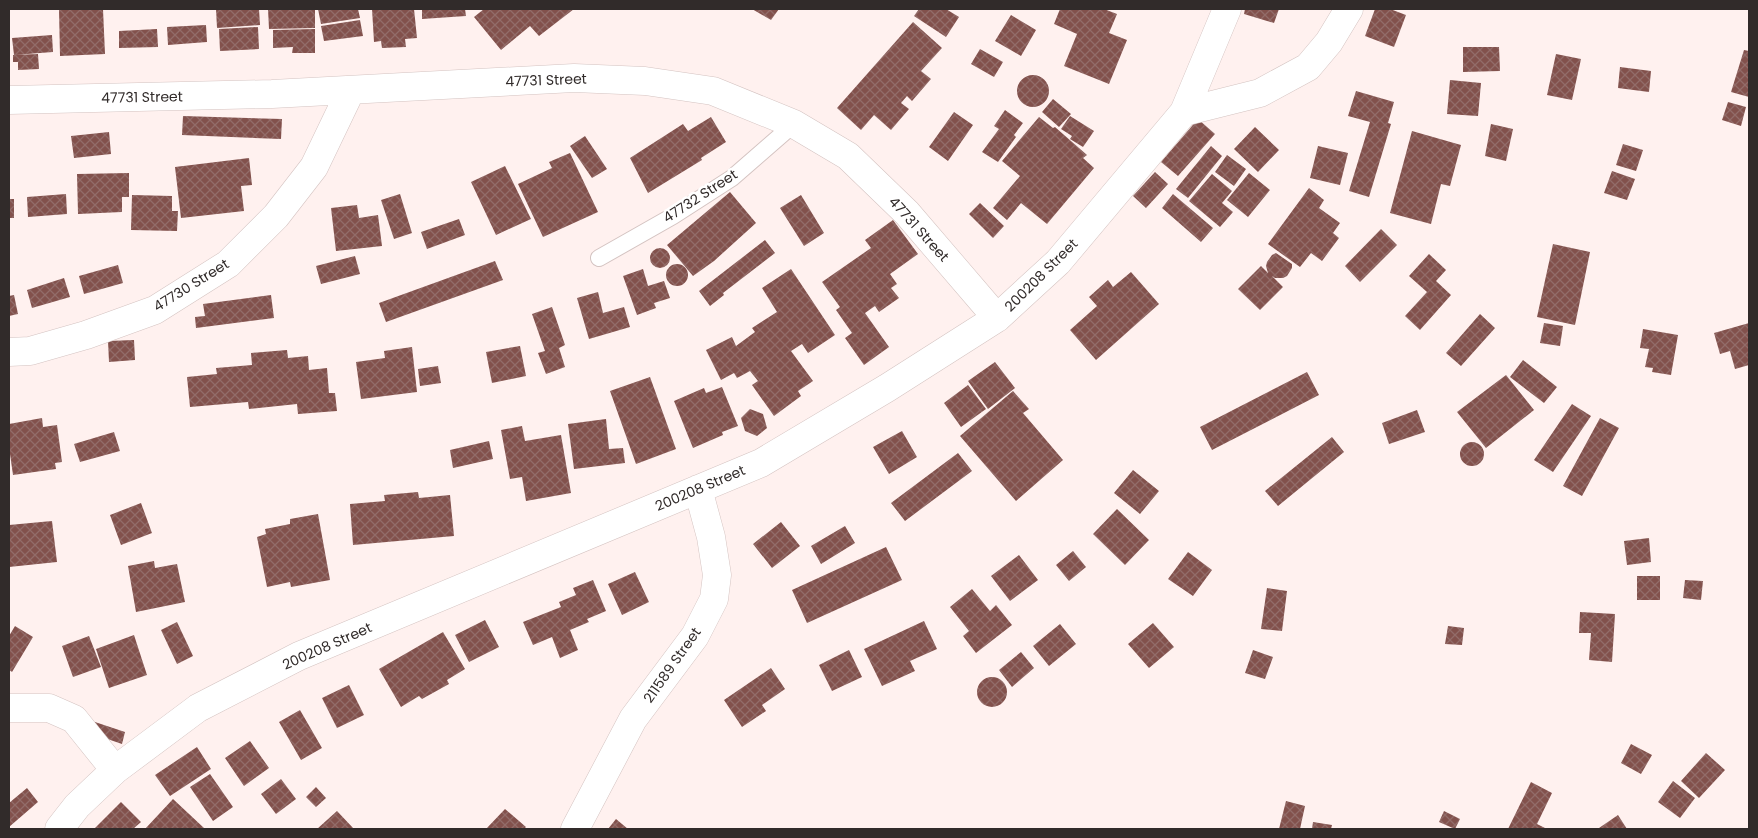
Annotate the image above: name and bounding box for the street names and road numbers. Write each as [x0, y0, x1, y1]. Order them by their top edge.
street label: 47731 Street [505, 69, 587, 91]
street label: 47731 Street [101, 86, 183, 108]
street label: 47732 Street [659, 164, 741, 228]
street label: 47731 Street [884, 192, 954, 266]
street label: 200208 Street [1000, 234, 1082, 316]
street label: 47730 Street [149, 254, 233, 316]
street label: 200208 Street [652, 460, 748, 516]
street label: 200208 Street [279, 617, 375, 675]
street label: 211589 Street [639, 623, 705, 707]

